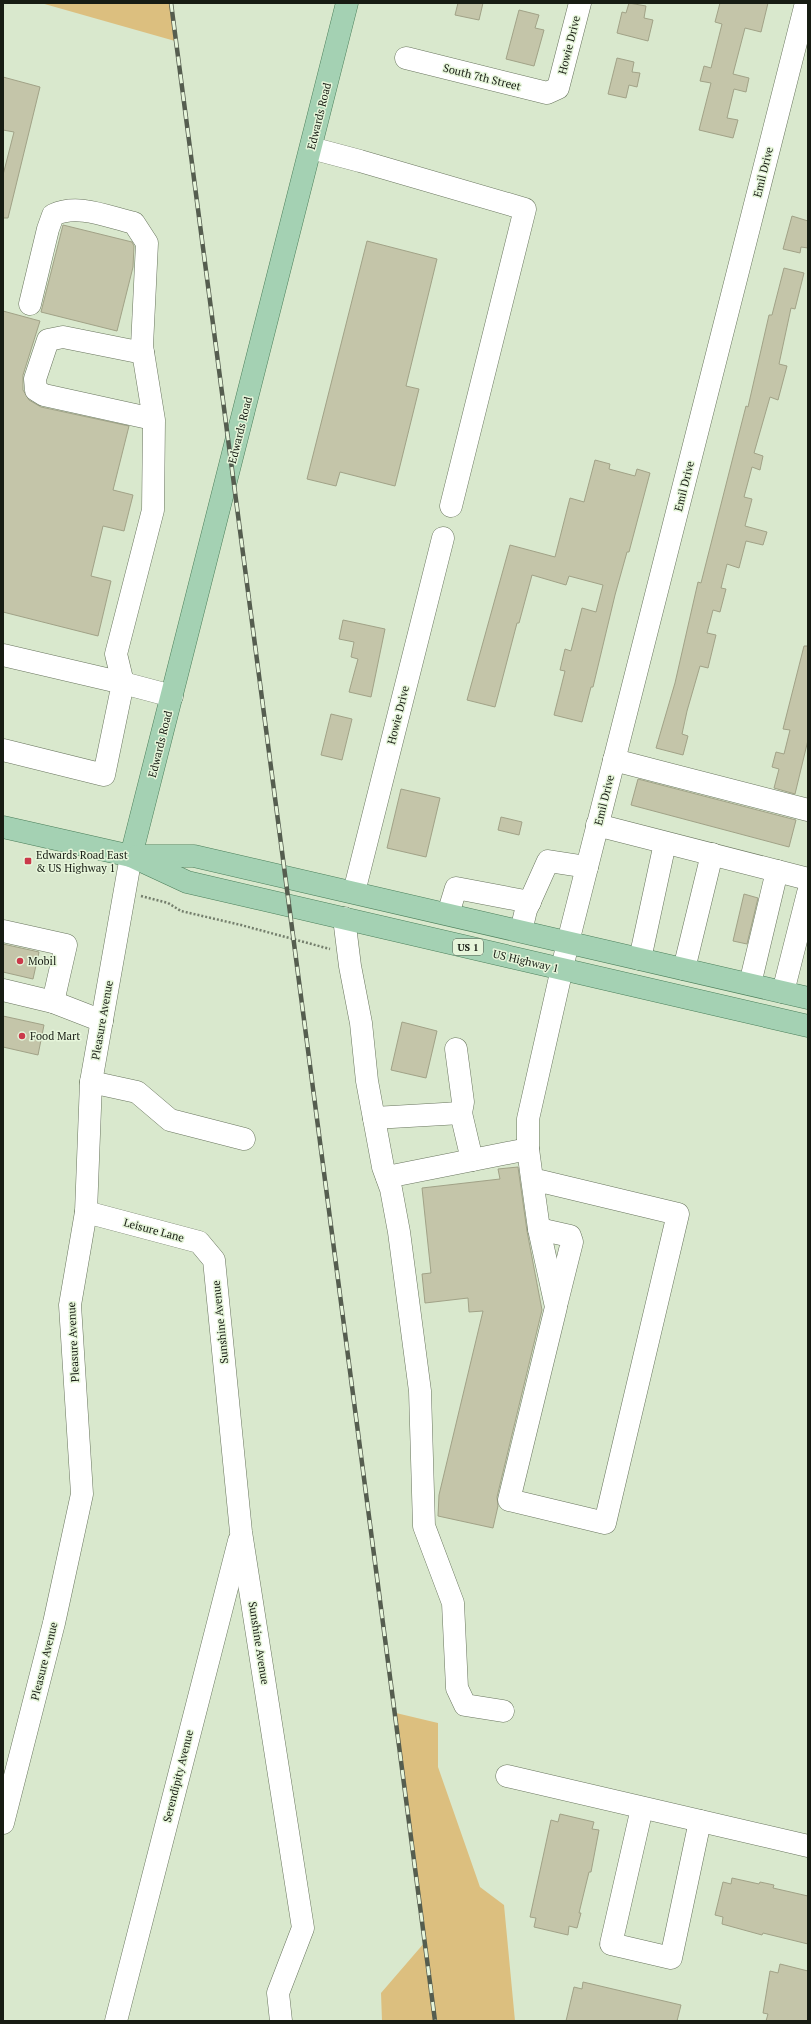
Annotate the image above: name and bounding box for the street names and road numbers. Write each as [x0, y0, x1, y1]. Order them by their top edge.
street label: Howie Drive [555, 14, 583, 76]
street label: South 7th Street [442, 61, 522, 93]
street label: Edwards Road [304, 81, 334, 151]
street label: Emil Drive [750, 145, 776, 199]
street label: Edwards Road [225, 395, 255, 465]
street label: Emil Drive [671, 459, 697, 513]
street label: Howie Drive [384, 684, 412, 746]
street label: Edwards Road [145, 709, 175, 779]
street label: Emil Drive [591, 773, 617, 827]
road number: US 1 [453, 939, 483, 955]
street label: US Highway 1 [492, 947, 560, 975]
street label: Pleasure Avenue [88, 979, 116, 1061]
street label: Leisure Lane [122, 1215, 186, 1245]
street label: Sunshine Avenue [209, 1279, 231, 1364]
street label: Pleasure Avenue [64, 1301, 82, 1382]
street label: Sunshine Avenue [246, 1601, 273, 1686]
street label: Pleasure Avenue [27, 1620, 61, 1702]
street label: Serendipity Avenue [160, 1728, 196, 1824]

